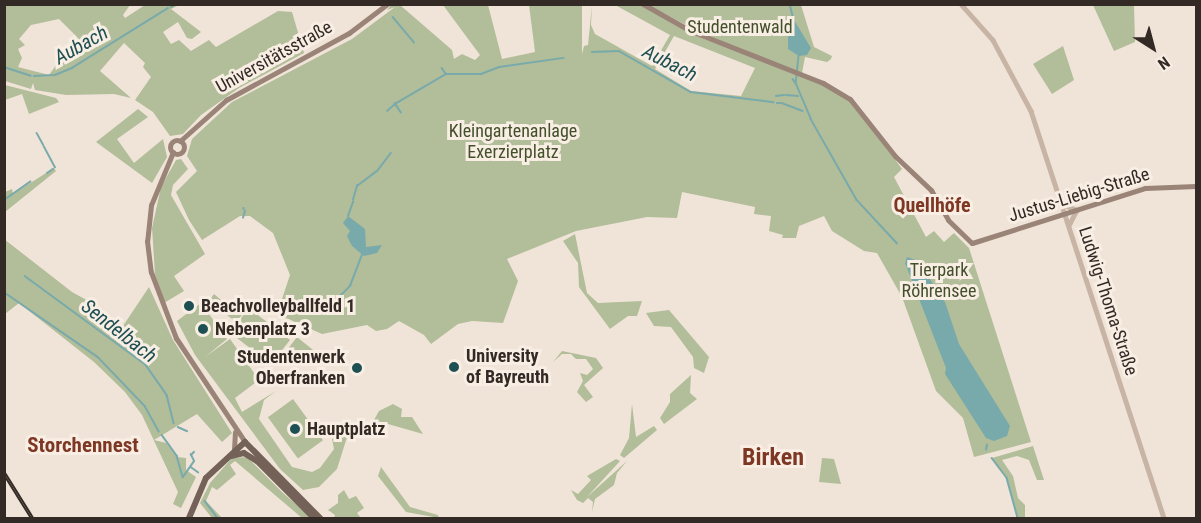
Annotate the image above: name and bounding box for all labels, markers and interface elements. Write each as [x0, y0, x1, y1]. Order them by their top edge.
street label: Universitätsstraße [212, 16, 336, 98]
park label: Studentenwald [687, 16, 793, 38]
north arrow [1123, 18, 1183, 78]
water label: Aubach [50, 21, 112, 69]
water label: Aubach [639, 39, 701, 87]
text: N [1154, 52, 1173, 74]
park label: Kleingartenanlage Exerzierplatz [449, 121, 577, 164]
street label: Justus-Liebig-Straße [1006, 163, 1152, 227]
district label: Quellhöfe [893, 193, 971, 217]
street label: Ludwig-Thoma-Straße [1074, 224, 1142, 378]
park label: Tierpark Röhrensee [902, 260, 976, 302]
water label: Sendelbach [77, 294, 161, 368]
place label: Beachvolleyballfeld 1 [201, 295, 355, 317]
marker: Beachvolleyballfeld 1 [182, 299, 196, 313]
place label: Nebenplatz 3 [215, 318, 310, 340]
marker: Nebenplatz 3 [196, 322, 210, 336]
place label: University of Bayreuth [466, 346, 549, 388]
place label: Studentenwerk Oberfranken [237, 347, 345, 389]
marker: University of Bayreuth [447, 360, 461, 374]
marker: Studentenwerk Oberfranken [350, 361, 364, 375]
place label: Hauptplatz [307, 418, 385, 440]
marker: Hauptplatz [288, 422, 302, 436]
district label: Storchennest [27, 432, 139, 458]
district label: Birken [742, 444, 804, 472]

